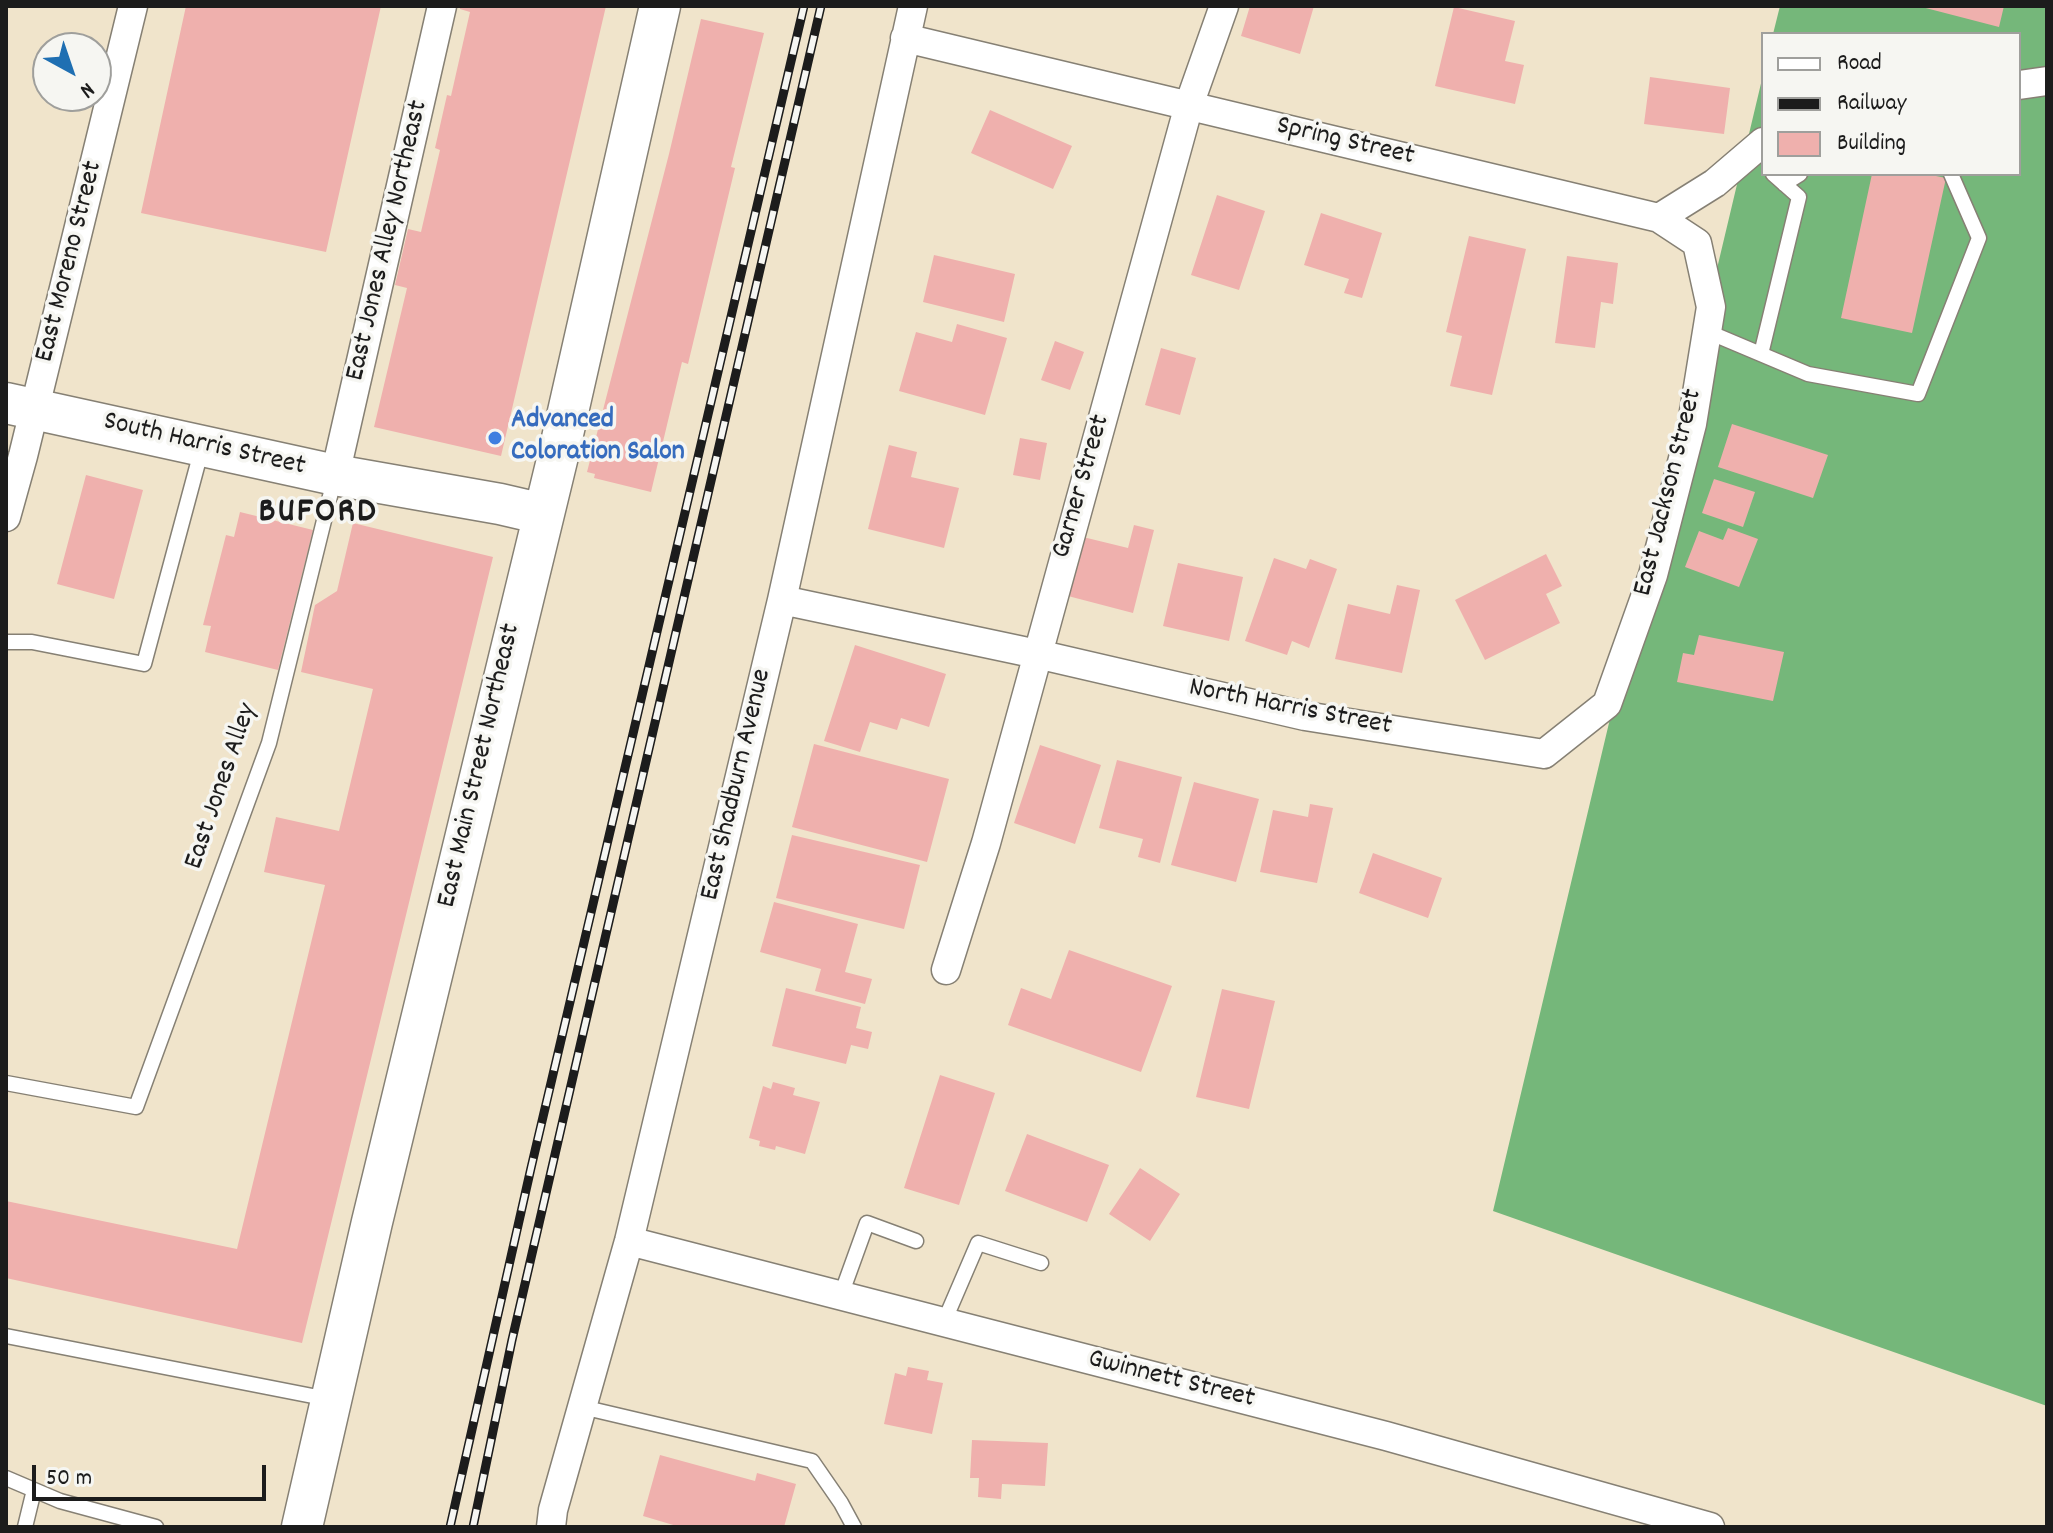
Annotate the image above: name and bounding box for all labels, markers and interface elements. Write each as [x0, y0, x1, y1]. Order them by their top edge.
north arrow [32, 32, 112, 112]
legend [1761, 32, 2021, 176]
text: Road [1837, 47, 1882, 81]
text: N [72, 74, 101, 105]
text: Railway [1837, 87, 1906, 121]
street label: East Jones Alley Northeast [340, 98, 438, 384]
street label: Spring Street [1273, 111, 1417, 175]
text: Building [1837, 127, 1906, 161]
street label: East Moreno Street [30, 158, 112, 366]
street label: East Jackson Street [1628, 386, 1712, 600]
place label: Advanced Coloration Salon [511, 405, 685, 471]
street label: South Harris Street [100, 406, 308, 486]
street label: Garner Street [1046, 411, 1120, 563]
marker: Advanced Coloration Salon [486, 429, 504, 447]
district label: BUFORD [258, 493, 378, 537]
street label: East Main Street Northeast [432, 621, 530, 911]
street label: East Shadburn Avenue [695, 666, 781, 904]
street label: North Harris Street [1186, 673, 1394, 745]
street label: East Jones Alley [179, 700, 267, 874]
street label: Gwinnett Street [1084, 1344, 1258, 1418]
scale bar [36, 1449, 270, 1499]
text: 50 m [46, 1462, 92, 1496]

